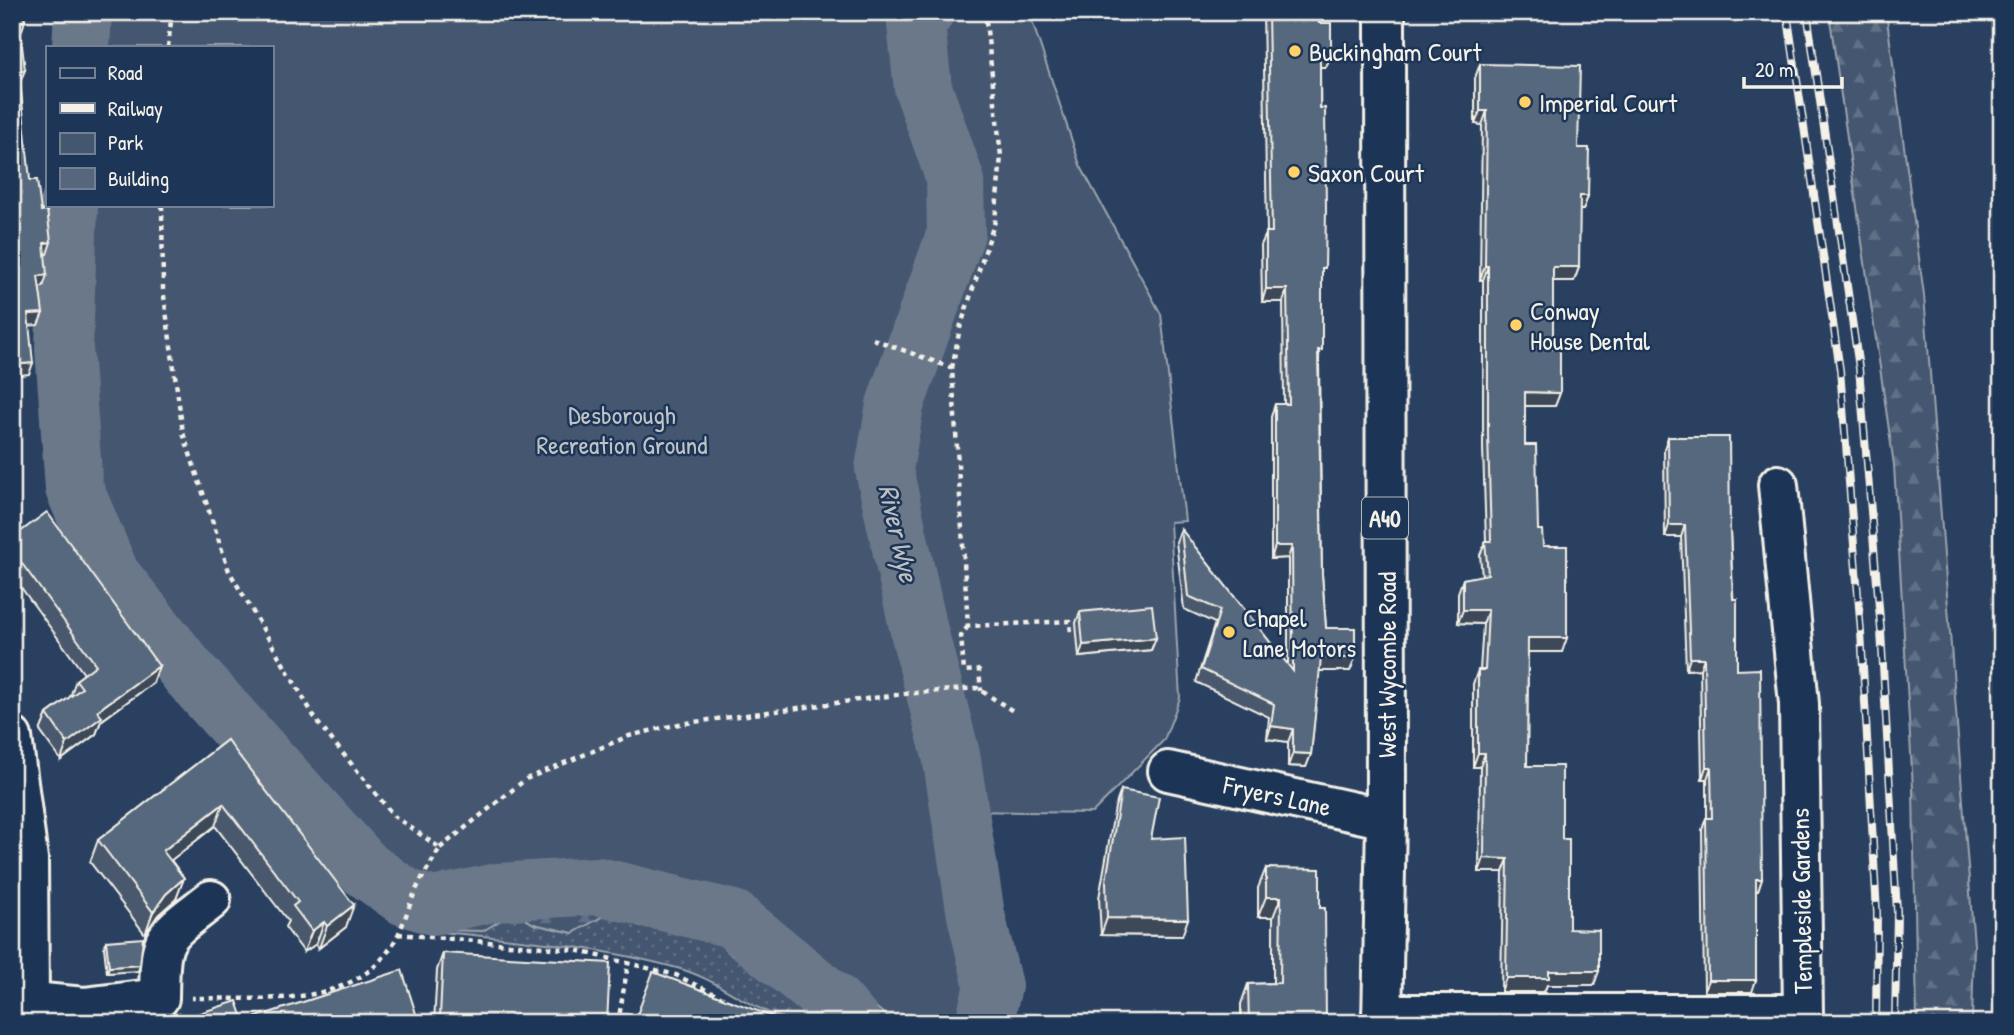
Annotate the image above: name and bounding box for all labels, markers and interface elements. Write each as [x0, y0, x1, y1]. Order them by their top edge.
place label: Buckingham Court [1309, 34, 1483, 69]
marker: Buckingham Court [1287, 43, 1303, 59]
legend [46, 46, 273, 206]
scale bar [1744, 46, 1842, 90]
text: 20 m [1755, 55, 1793, 84]
text: Road [108, 58, 142, 87]
place label: Imperial Court [1539, 85, 1678, 120]
text: Railway [108, 94, 163, 123]
marker: Imperial Court [1517, 94, 1533, 110]
text: Park [108, 128, 143, 157]
place label: Saxon Court [1308, 155, 1425, 190]
text: Building [108, 164, 169, 193]
marker: Saxon Court [1286, 164, 1302, 180]
place label: Conway House Dental [1530, 293, 1650, 358]
marker: Conway House Dental [1508, 317, 1524, 333]
park label: Desborough Recreation Ground [536, 397, 708, 462]
water label: River Wye [869, 481, 929, 587]
road number: A40 [1362, 498, 1408, 538]
street label: West Wycombe Road [1369, 572, 1404, 758]
place label: Chapel Lane Motors [1243, 600, 1356, 665]
marker: Chapel Lane Motors [1221, 624, 1237, 640]
street label: Fryers Lane [1219, 766, 1334, 824]
street label: Templeside Gardens [1782, 808, 1820, 994]

